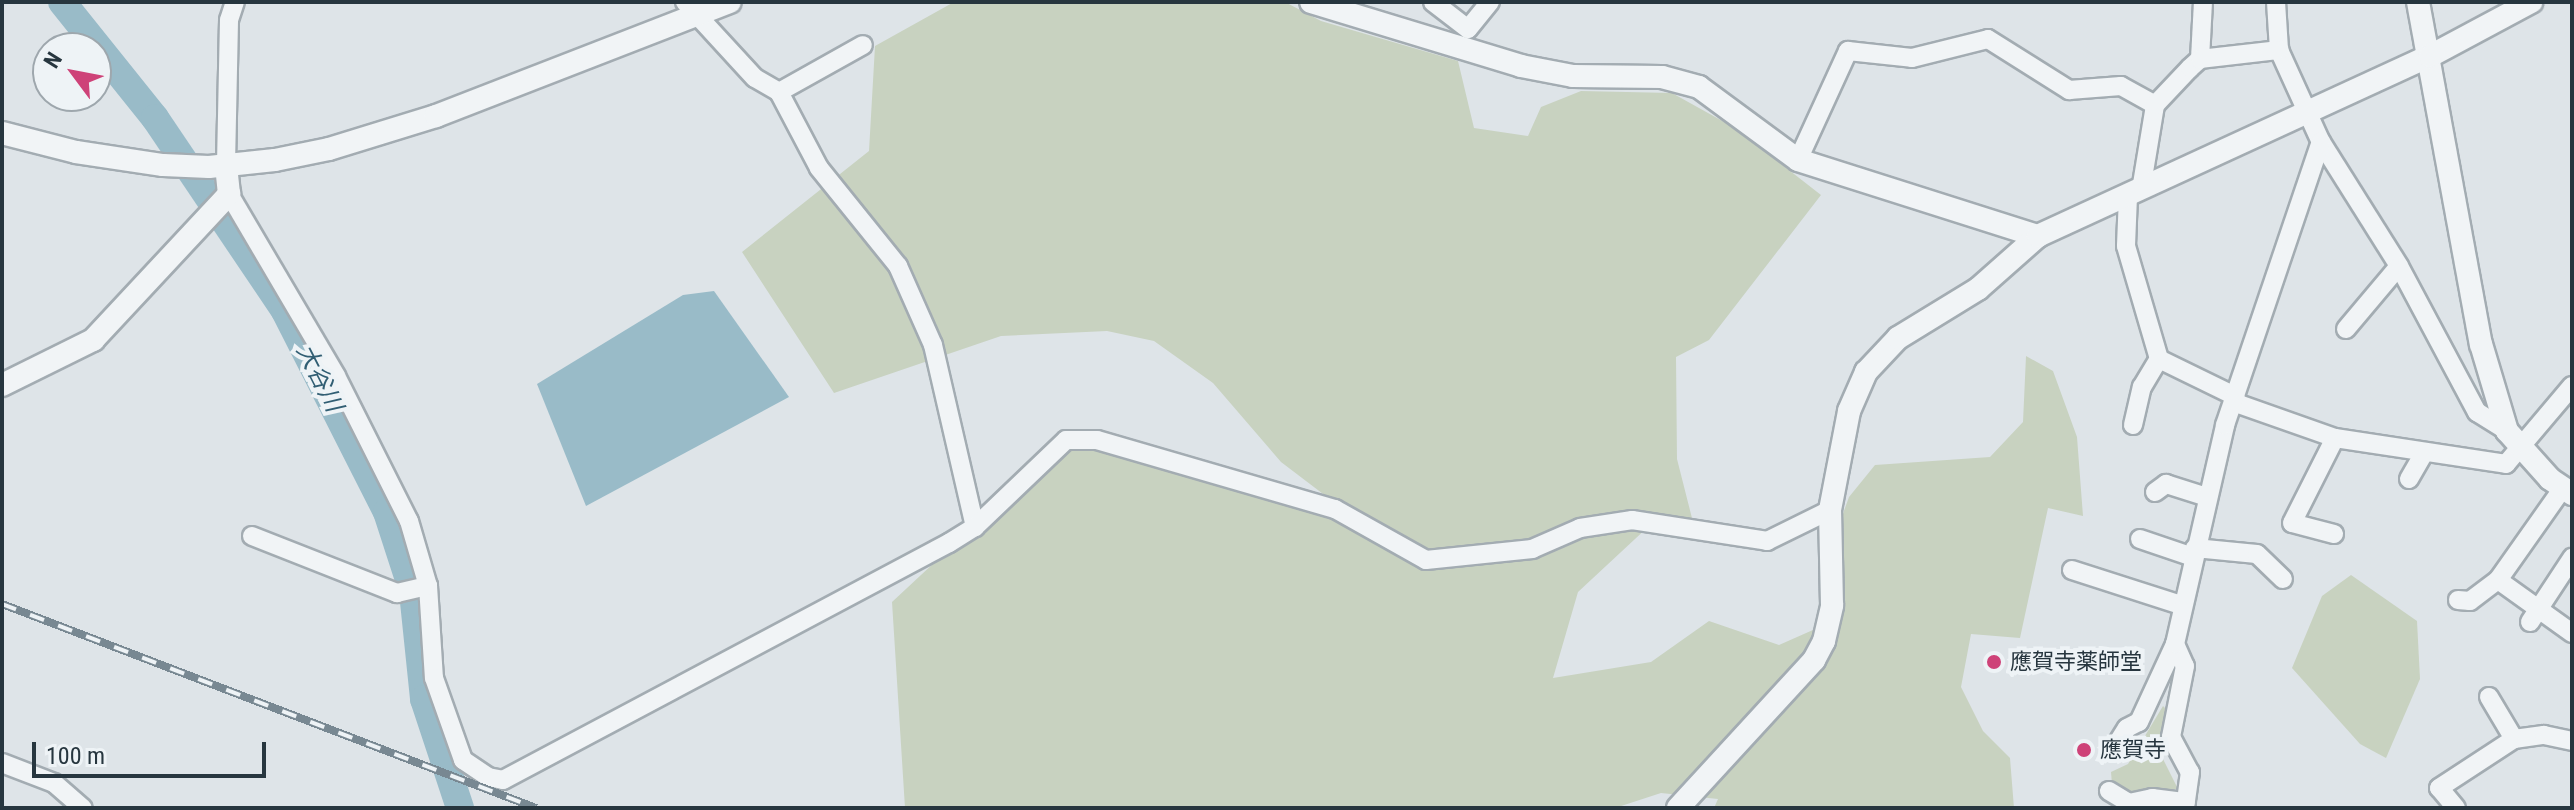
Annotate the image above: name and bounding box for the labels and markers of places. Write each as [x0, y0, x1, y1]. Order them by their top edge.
place label: 應賀寺薬師堂 [2010, 649, 2142, 675]
marker: 應賀寺薬師堂 [1985, 653, 2003, 671]
place label: 應賀寺 [2100, 737, 2166, 763]
marker: 應賀寺 [2075, 741, 2093, 759]

